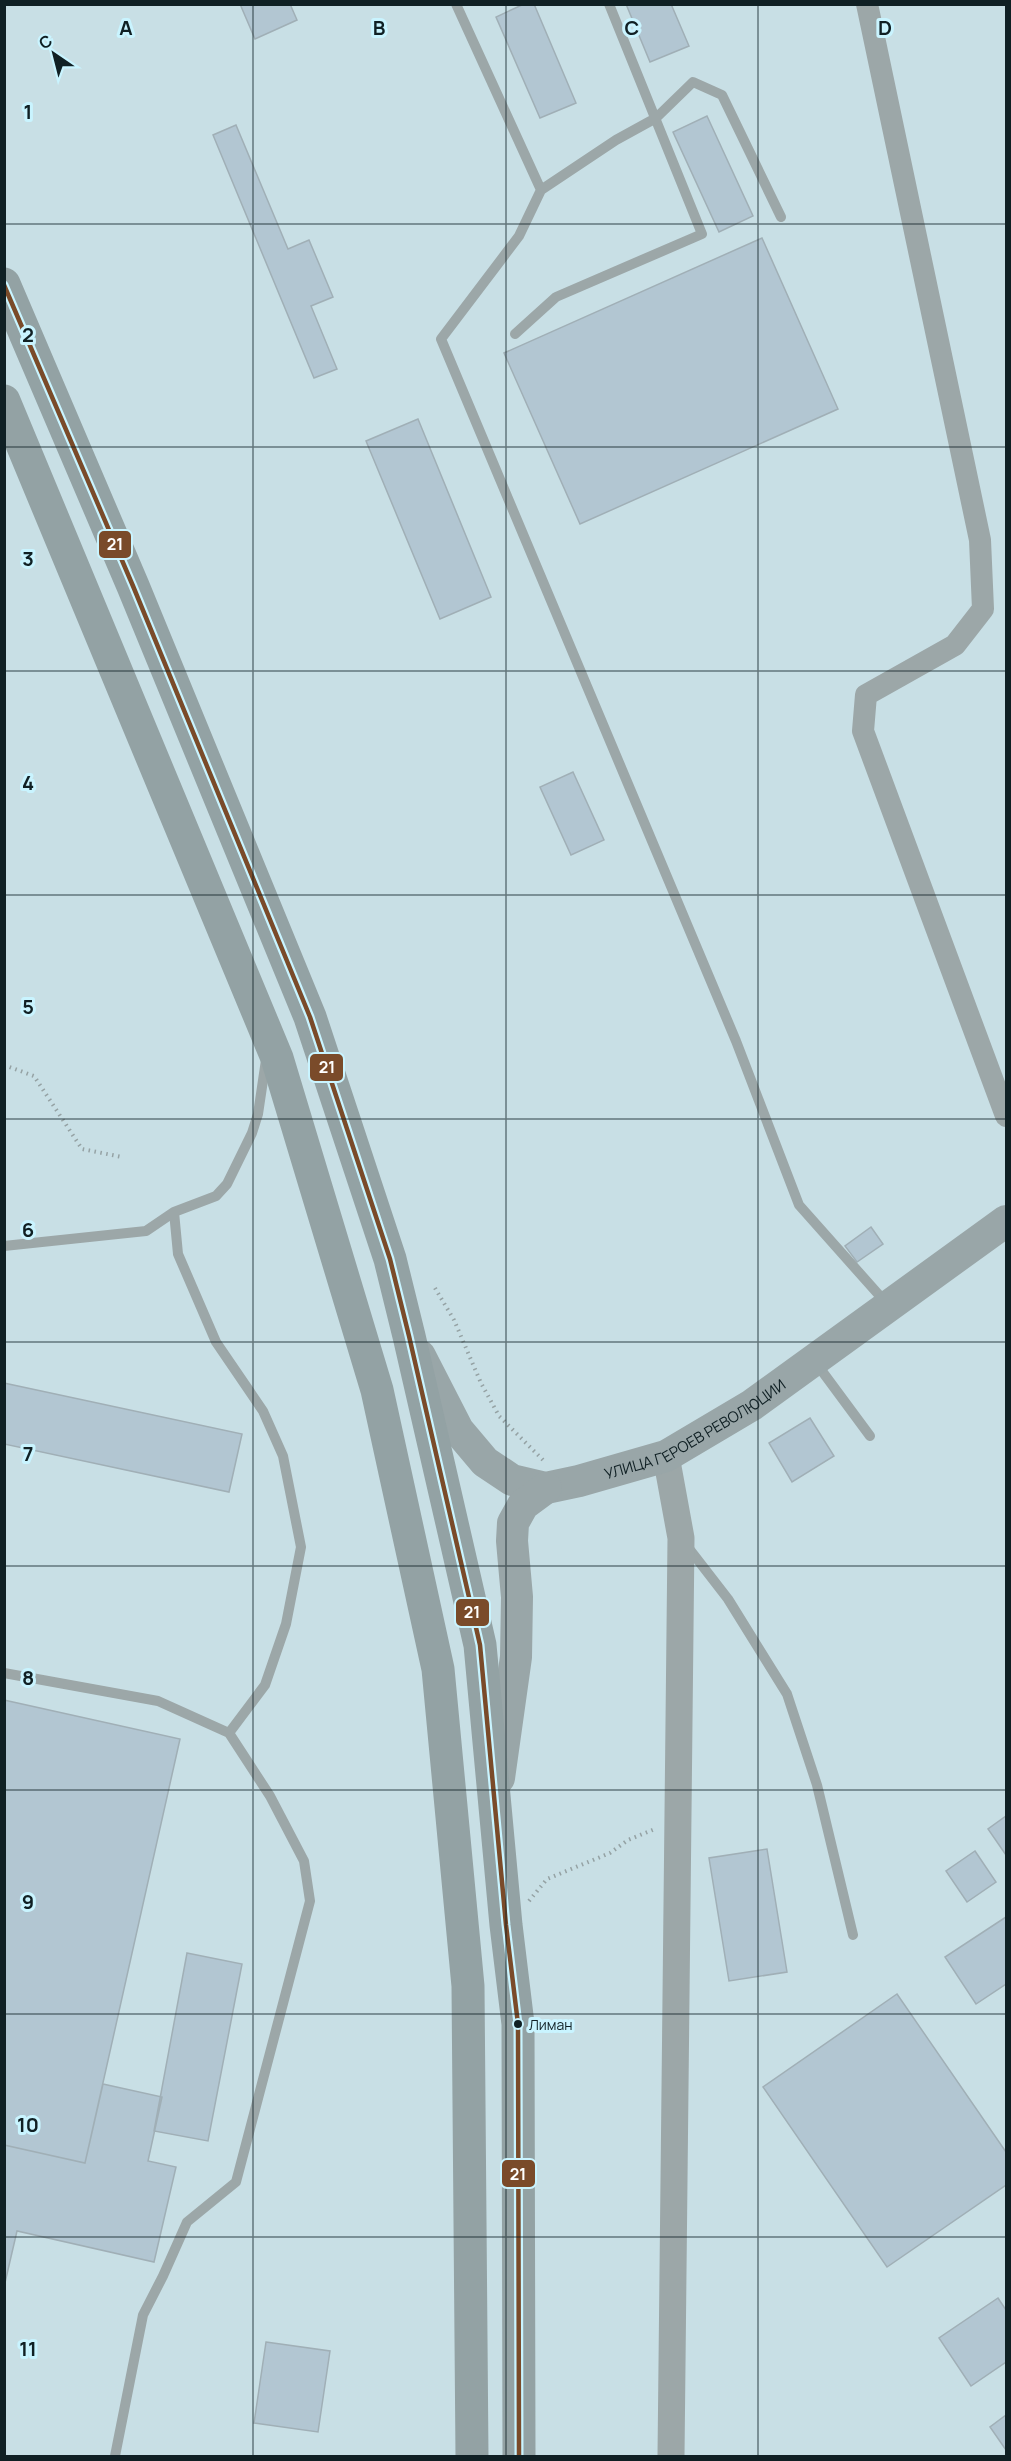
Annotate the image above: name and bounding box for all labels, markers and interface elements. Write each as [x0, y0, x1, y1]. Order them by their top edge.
text: A [119, 14, 133, 41]
text: B [373, 14, 386, 41]
text: C [625, 14, 639, 41]
text: D [878, 14, 892, 41]
north arrow [24, 24, 84, 84]
text: С [34, 29, 57, 54]
text: 1 [24, 98, 32, 125]
text: 2 [22, 321, 34, 348]
line badge: 21 [98, 530, 132, 559]
text: 21 [107, 533, 123, 555]
text: 3 [22, 545, 34, 572]
text: 4 [22, 769, 34, 796]
text: 5 [22, 993, 34, 1020]
line badge: 21 [309, 1053, 344, 1082]
text: 21 [319, 1056, 335, 1078]
text: 6 [22, 1216, 34, 1243]
street label: УЛИЦА ГЕРОЕВ РЕВОЛЮЦИИ [602, 1374, 789, 1484]
text: 7 [23, 1440, 33, 1467]
line badge: 21 [455, 1598, 490, 1627]
text: 21 [464, 1601, 480, 1623]
text: 8 [22, 1664, 34, 1691]
text: 9 [22, 1888, 34, 1915]
place label: Лиман [529, 2015, 573, 2034]
marker: Лиман [512, 2018, 524, 2030]
text: 10 [17, 2111, 39, 2138]
line badge: 21 [501, 2159, 536, 2188]
text: 21 [510, 2163, 526, 2185]
text: 11 [19, 2335, 37, 2362]

